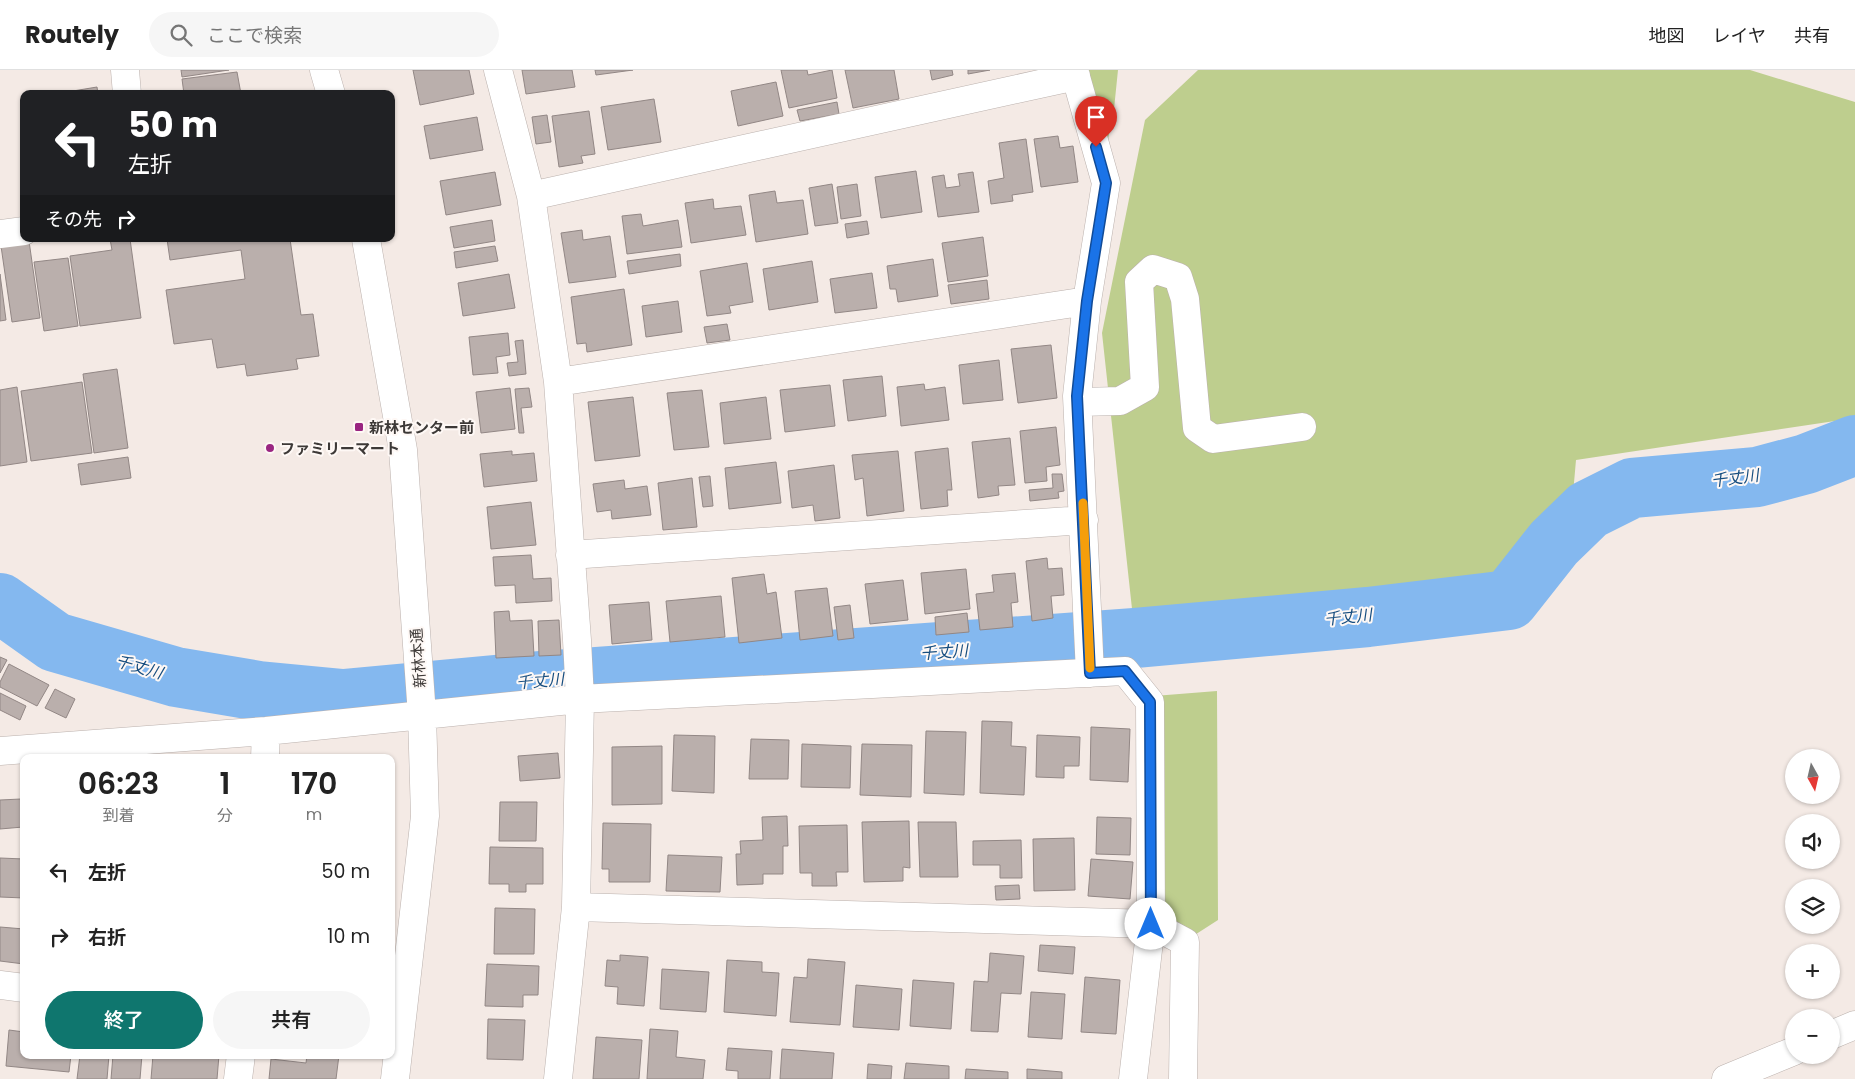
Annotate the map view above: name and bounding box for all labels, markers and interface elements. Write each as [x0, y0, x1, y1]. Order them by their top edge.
search box [149, 12, 499, 57]
text: Routely [25, 18, 119, 51]
icon: search [167, 21, 195, 49]
text: ここで検索 [207, 22, 302, 49]
text: 地図 [1649, 23, 1685, 48]
text: レイヤ [1713, 23, 1766, 48]
text: 共有 [1794, 23, 1830, 48]
pin [1075, 96, 1117, 147]
text: 50 m [128, 100, 218, 149]
icon: arrive [1082, 103, 1110, 131]
icon: left [45, 110, 110, 175]
text: 左折 [128, 149, 172, 180]
icon: right [112, 205, 140, 233]
text: その先 [45, 206, 102, 233]
place label: 新林センター前 [369, 417, 474, 438]
marker: 新林センター前 [353, 421, 365, 433]
place label: ファミリーマート [280, 438, 400, 459]
marker: ファミリーマート [264, 442, 276, 454]
water label: 千丈川 [1710, 463, 1762, 492]
water label: 千丈川 [1323, 603, 1375, 631]
street label: 新林本通 [405, 627, 431, 689]
water label: 千丈川 [919, 639, 971, 665]
water label: 千丈川 [113, 649, 167, 685]
water label: 千丈川 [515, 667, 567, 695]
north arrow [1785, 749, 1840, 804]
map controls [1785, 749, 1840, 1064]
text: 06:23 [78, 762, 159, 805]
text: 1 [220, 762, 230, 805]
text: 170 [291, 762, 337, 805]
text: m [306, 803, 322, 826]
text: 到着 [102, 804, 135, 827]
text: 分 [217, 804, 233, 827]
button: sound [1785, 814, 1840, 869]
icon: left [45, 858, 73, 886]
text: 50 m [321, 858, 370, 885]
text: 左折 [88, 859, 126, 886]
button: layers [1785, 879, 1840, 934]
position arrow [1124, 897, 1176, 949]
icon: right [45, 923, 73, 951]
text: 10 m [327, 923, 370, 950]
text: 右折 [88, 924, 126, 951]
button: + [1785, 944, 1840, 999]
button: 終了 [45, 991, 203, 1049]
button: 共有 [213, 991, 370, 1049]
button: − [1785, 1009, 1840, 1064]

